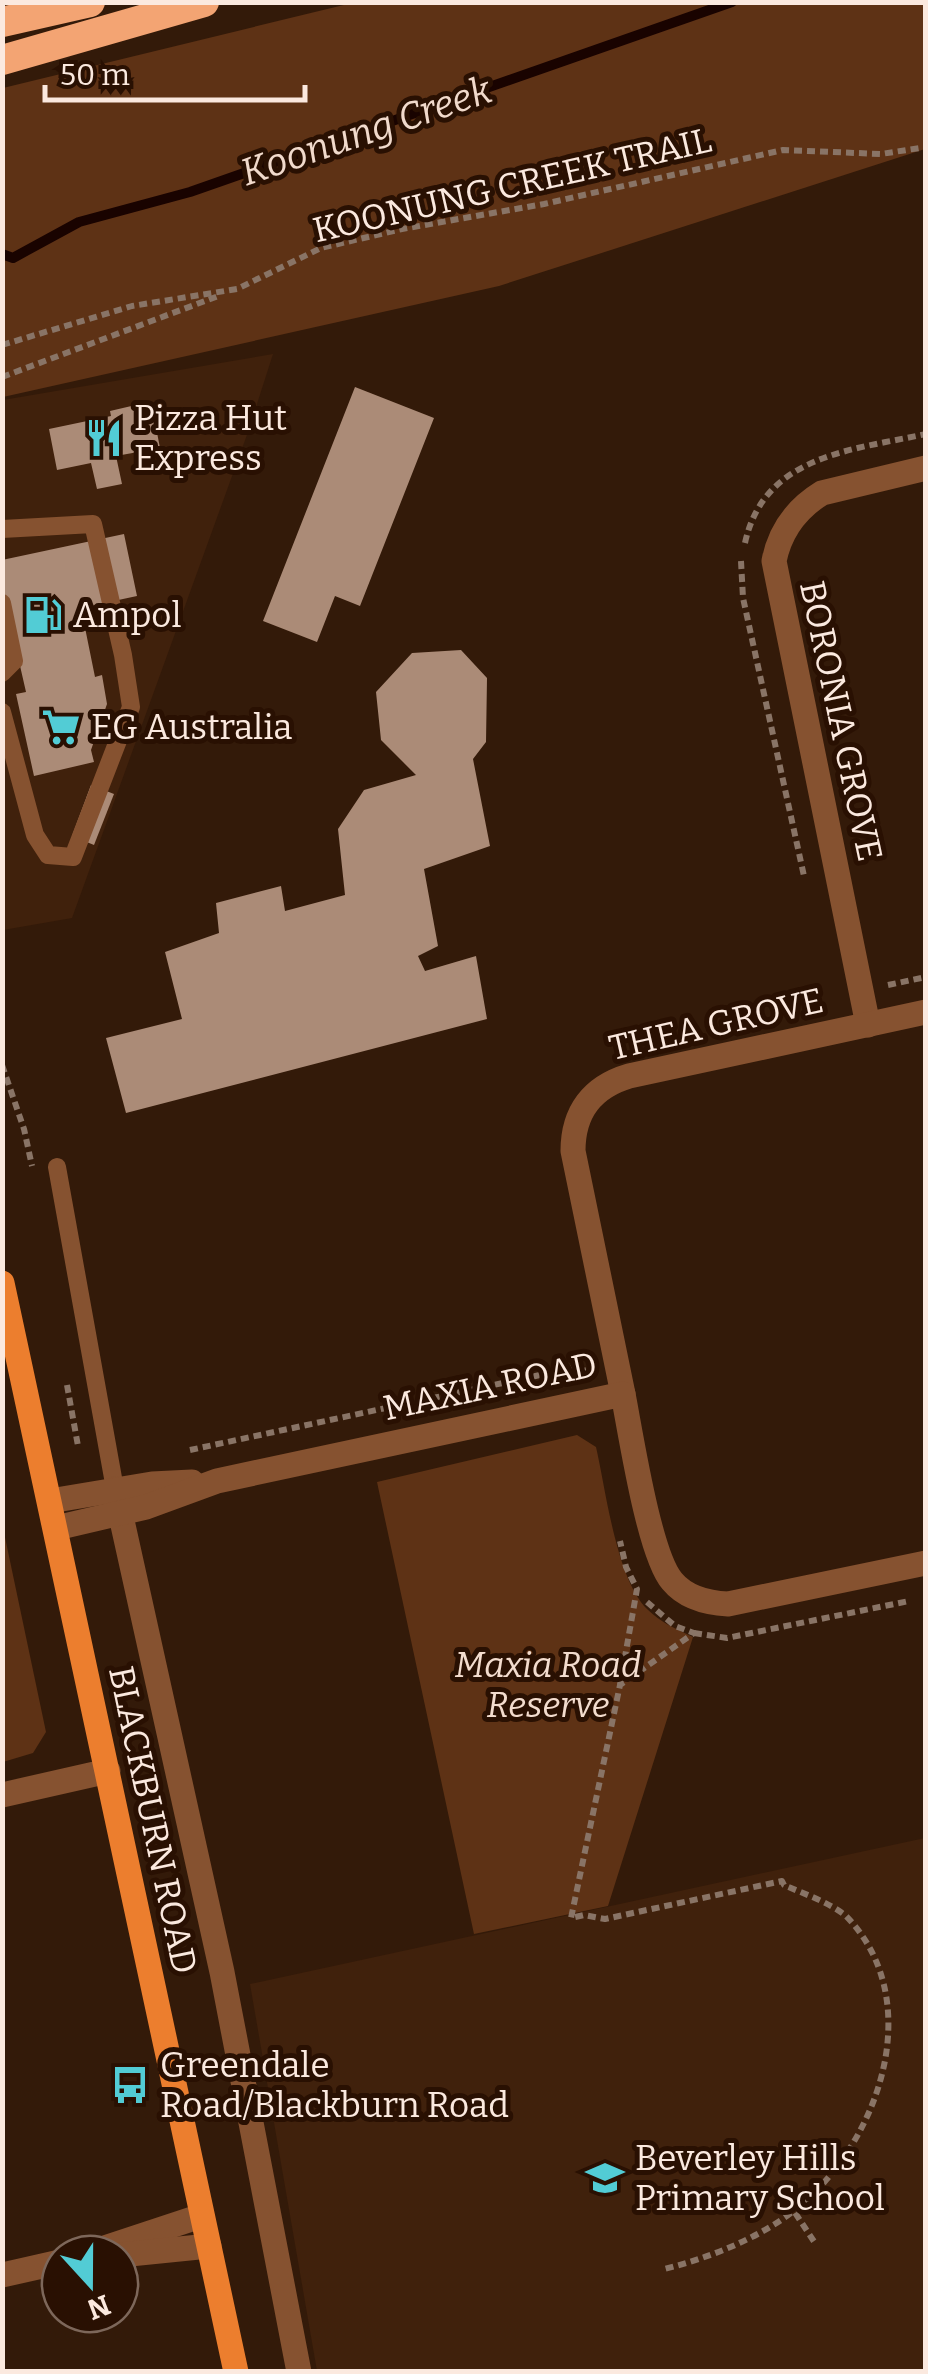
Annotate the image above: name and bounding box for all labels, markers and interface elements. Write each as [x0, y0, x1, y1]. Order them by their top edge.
scale bar [45, 40, 305, 102]
text: 50 m [60, 57, 130, 93]
water label: Koonung Creek [235, 66, 498, 195]
street label: KOONUNG CREEK TRAIL [309, 119, 715, 251]
place label: Pizza Hut Express [134, 397, 287, 479]
restaurant icon: Pizza Hut Express [83, 417, 125, 459]
street label: BORONIA GROVE [791, 577, 891, 865]
fuel station icon: Ampol [22, 594, 64, 636]
place label: Ampol [73, 594, 182, 636]
supermarket icon: EG Australia [40, 706, 82, 748]
place label: EG Australia [91, 706, 292, 748]
street label: THEA GROVE [605, 979, 827, 1069]
street label: MAXIA ROAD [379, 1343, 601, 1429]
park label: Maxia Road Reserve [454, 1644, 642, 1726]
street label: BLACKBURN ROAD [100, 1662, 206, 1978]
place label: Greendale Road/Blackburn Road [160, 2044, 509, 2126]
bus stop icon: Greendale Road/Blackburn Road [109, 2064, 151, 2106]
place label: Beverley Hills Primary School [635, 2137, 885, 2219]
school or university icon: Beverley Hills Primary School [584, 2157, 626, 2199]
north arrow [40, 2234, 140, 2334]
text: N [83, 2288, 115, 2326]

